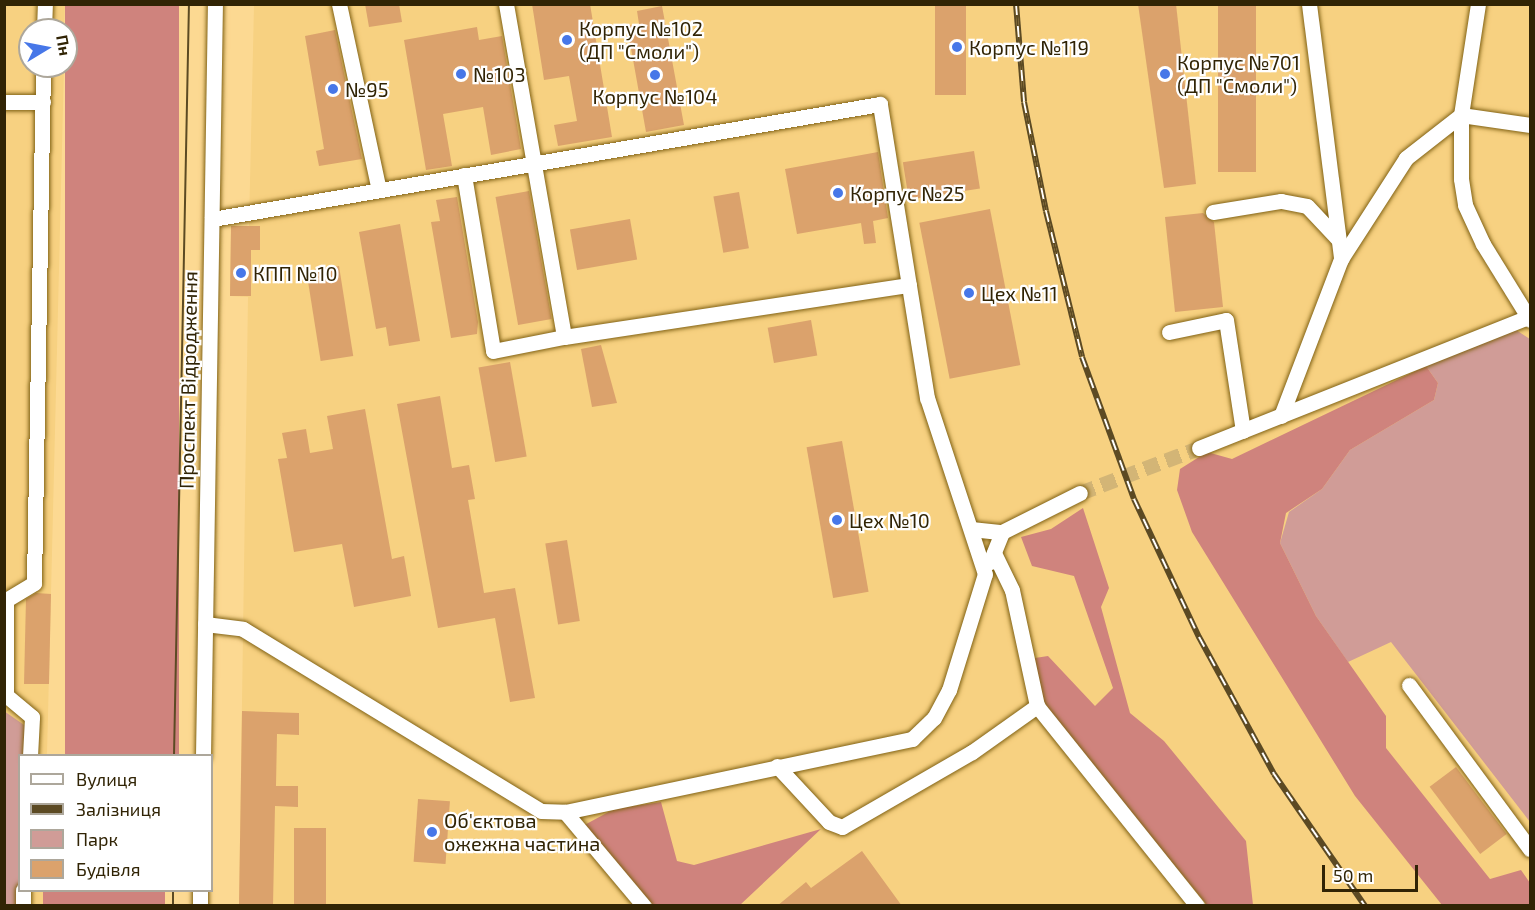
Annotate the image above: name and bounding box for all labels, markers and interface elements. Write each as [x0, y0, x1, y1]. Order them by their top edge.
place label: Корпус №102 (ДП "Смоли") [579, 16, 703, 63]
north arrow [18, 18, 78, 78]
text: Пн [53, 33, 75, 57]
marker: Корпус №102 (ДП "Смоли") [560, 33, 574, 47]
place label: Корпус №119 [969, 35, 1089, 59]
marker: Корпус №119 [950, 40, 964, 54]
place label: Корпус №701 (ДП "Смоли") [1177, 51, 1300, 98]
place label: №103 [473, 62, 525, 86]
marker: №103 [454, 67, 468, 81]
marker: Корпус №701 (ДП "Смоли") [1158, 67, 1172, 81]
marker: Корпус №104 [648, 68, 662, 82]
place label: №95 [345, 77, 389, 101]
marker: №95 [326, 82, 340, 96]
place label: Корпус №104 [593, 84, 717, 108]
place label: Корпус №25 [850, 181, 965, 205]
marker: Корпус №25 [831, 186, 845, 200]
place label: КПП №10 [253, 261, 338, 285]
marker: КПП №10 [234, 266, 248, 280]
street label: Проспект Відродження [174, 271, 202, 489]
place label: Цех №11 [981, 281, 1058, 305]
marker: Цех №11 [962, 286, 976, 300]
place label: Цех №10 [849, 508, 930, 532]
marker: Цех №10 [830, 513, 844, 527]
legend [18, 754, 213, 892]
text: Вулиця [76, 768, 137, 790]
text: Залізниця [76, 798, 161, 820]
place label: Об'єктова ожежна частина [444, 808, 600, 855]
marker: Об'єктова ожежна частина [425, 825, 439, 839]
text: Парк [76, 828, 118, 850]
scale bar [1325, 853, 1421, 891]
text: Будівля [76, 858, 140, 880]
text: 50 m [1333, 864, 1373, 886]

